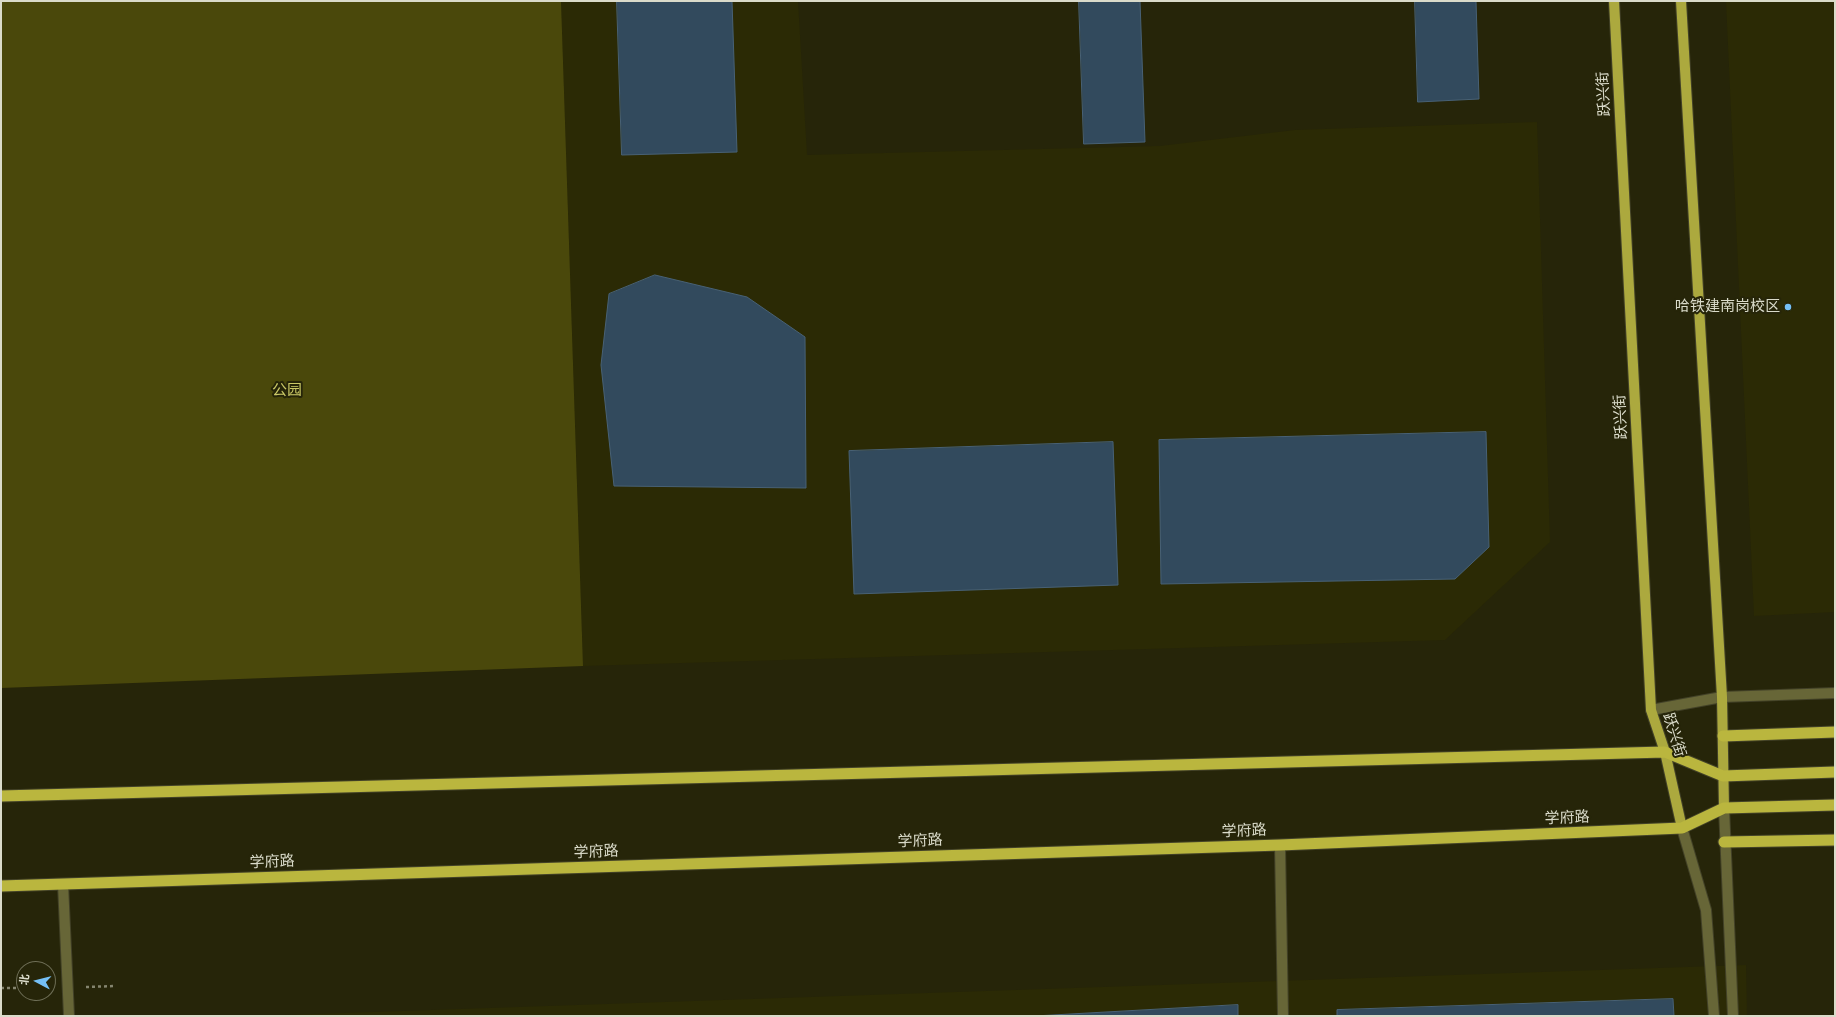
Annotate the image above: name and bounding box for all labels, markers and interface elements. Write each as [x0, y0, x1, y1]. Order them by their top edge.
street label: 跃兴街 [1594, 71, 1614, 117]
place label: 哈铁建南岗校区 [1675, 298, 1780, 316]
marker: 哈铁建南岗校区 [1783, 302, 1793, 312]
park label: 公园 [272, 382, 302, 400]
street label: 跃兴街 [1611, 394, 1631, 440]
street label: 跃兴街 [1659, 711, 1689, 759]
street label: 学府路 [1544, 808, 1590, 828]
street label: 学府路 [1221, 821, 1267, 841]
street label: 学府路 [897, 831, 943, 851]
street label: 学府路 [573, 842, 619, 862]
street label: 学府路 [249, 852, 295, 872]
north arrow [16, 961, 56, 1001]
text: 北 [17, 973, 32, 986]

